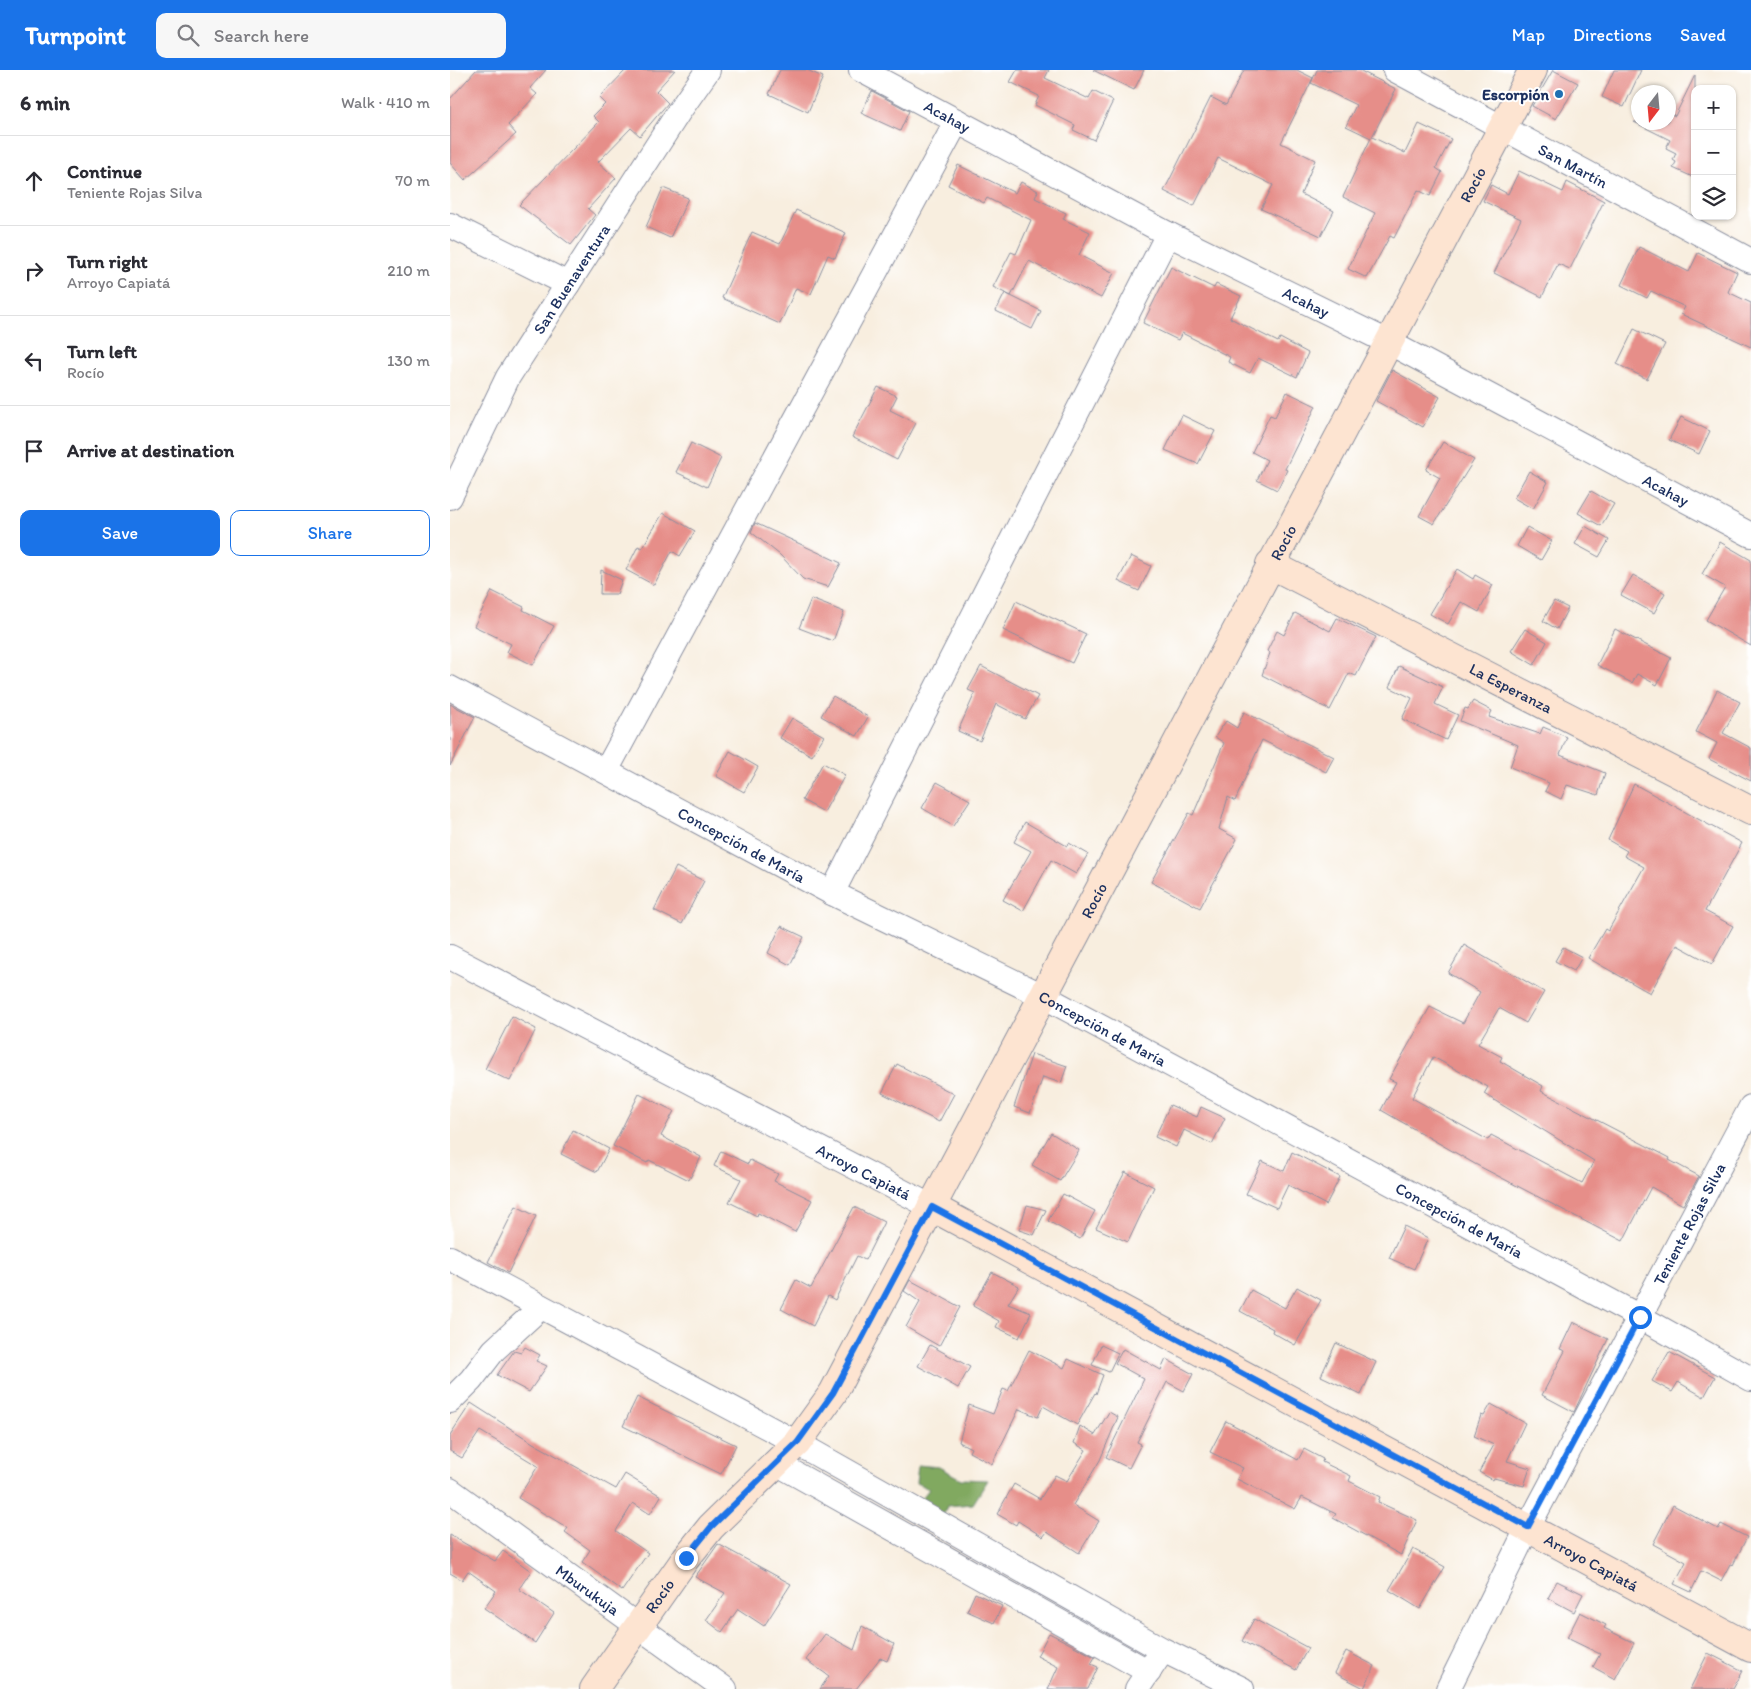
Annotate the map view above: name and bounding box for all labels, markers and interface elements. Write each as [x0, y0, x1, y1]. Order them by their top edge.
search box [156, 13, 506, 58]
text: Turnpoint [25, 21, 126, 50]
icon: search [174, 21, 202, 49]
text: Search here [214, 24, 309, 47]
text: Map [1512, 24, 1545, 46]
text: Directions [1573, 24, 1652, 46]
text: Saved [1680, 24, 1726, 46]
place label: Escorpión [1482, 85, 1549, 105]
north arrow [1631, 85, 1676, 130]
map controls [1691, 85, 1736, 220]
button: + [1691, 85, 1736, 130]
marker: Escorpión [1553, 88, 1565, 100]
text: 6 min [20, 90, 70, 115]
text: Walk · 410 m [341, 93, 430, 112]
street label: Acahay [921, 96, 974, 136]
button: − [1691, 130, 1736, 175]
street label: San Martín [1535, 139, 1611, 192]
text: Continue [67, 160, 142, 183]
street label: Rocío [1455, 163, 1490, 206]
icon: ahead [20, 167, 48, 195]
text: 70 m [395, 171, 430, 190]
button: layers [1691, 175, 1736, 220]
text: Teniente Rojas Silva [67, 183, 202, 202]
street label: San Buenaventura [529, 220, 614, 337]
text: Turn right [67, 250, 148, 273]
icon: right [20, 257, 48, 285]
text: 210 m [387, 261, 430, 280]
text: Arroyo Capiatá [67, 273, 170, 292]
street label: Acahay [1280, 282, 1333, 322]
text: Turn left [67, 340, 137, 363]
icon: left [20, 347, 48, 375]
text: 130 m [387, 351, 430, 370]
text: Rocío [67, 363, 105, 382]
icon: arrive [20, 437, 48, 465]
text: Arrive at destination [67, 439, 234, 462]
street label: Acahay [1640, 470, 1693, 510]
button: Save [20, 510, 220, 556]
button: Share [230, 510, 430, 556]
street label: Rocío [1266, 521, 1300, 563]
street label: La Esperanza [1466, 659, 1556, 717]
street label: Concepción de María [675, 803, 809, 887]
street label: Rocío [1076, 879, 1111, 921]
street label: Concepción de María [1036, 986, 1170, 1070]
street label: Arroyo Capiatá [813, 1139, 915, 1204]
street label: Teniente Rojas Silva [1649, 1159, 1729, 1288]
street label: Concepción de María [1392, 1178, 1527, 1262]
route start [1629, 1306, 1652, 1329]
street label: Arroyo Capiatá [1541, 1529, 1642, 1595]
route end [675, 1547, 698, 1570]
street label: Mburukuja [552, 1560, 624, 1619]
street label: Rocío [641, 1575, 678, 1617]

